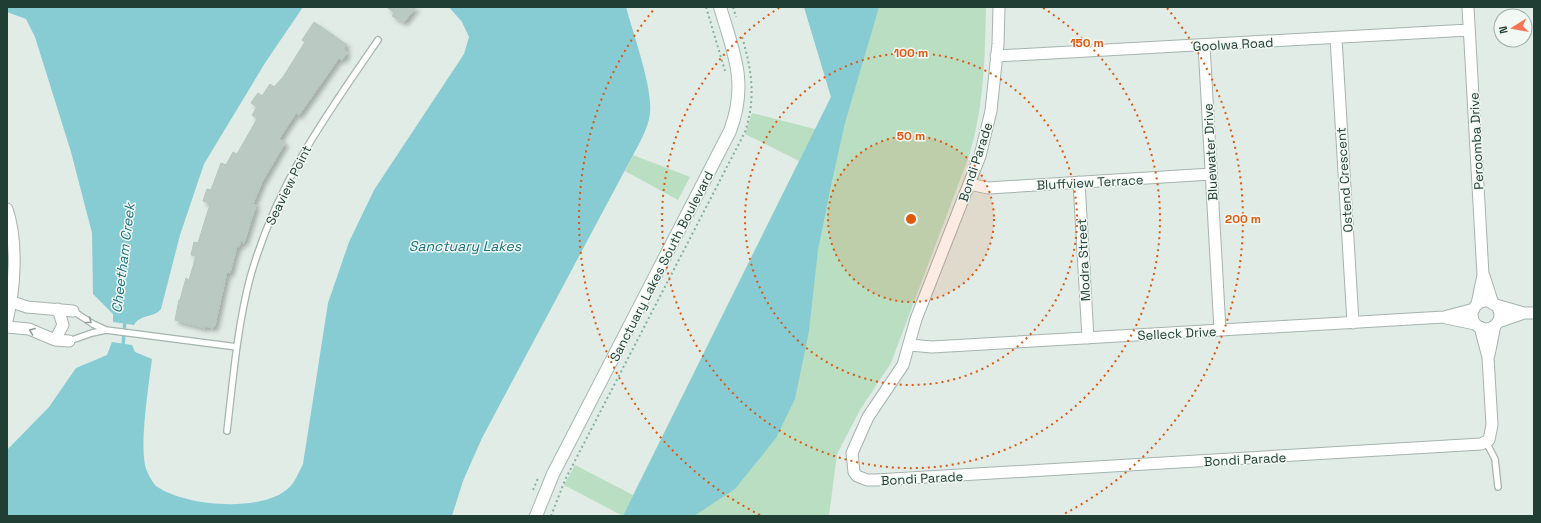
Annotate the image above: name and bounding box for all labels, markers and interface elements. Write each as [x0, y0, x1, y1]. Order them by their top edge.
north arrow [1493, 8, 1533, 48]
text: N [1496, 25, 1511, 35]
street label: Goolwa Road [1192, 34, 1274, 55]
text: 150 m [1070, 35, 1104, 51]
text: 100 m [894, 45, 928, 61]
street label: Peroomba Drive [1465, 92, 1488, 190]
street label: Bluewater Drive [1199, 103, 1222, 201]
street label: Bondi Parade [955, 120, 996, 204]
street label: Ostend Crescent [1332, 127, 1357, 233]
text: 50 m [897, 128, 925, 144]
street label: Seaview Point [262, 142, 315, 228]
street label: Sanctuary Lakes South Boulevard [606, 168, 717, 364]
street label: Bluffview Terrace [1036, 171, 1144, 194]
water label: Cheetham Creek [107, 201, 139, 314]
text: 200 m [1225, 211, 1261, 227]
centre of rings [904, 212, 918, 226]
street label: Modra Street [1073, 218, 1094, 302]
water label: Sanctuary Lakes [409, 237, 522, 255]
one-way arrow [85, 316, 92, 323]
street label: Selleck Drive [1137, 323, 1217, 344]
one-way arrow [28, 327, 35, 335]
street label: Bondi Parade [1203, 449, 1287, 470]
street label: Bondi Parade [880, 468, 964, 489]

